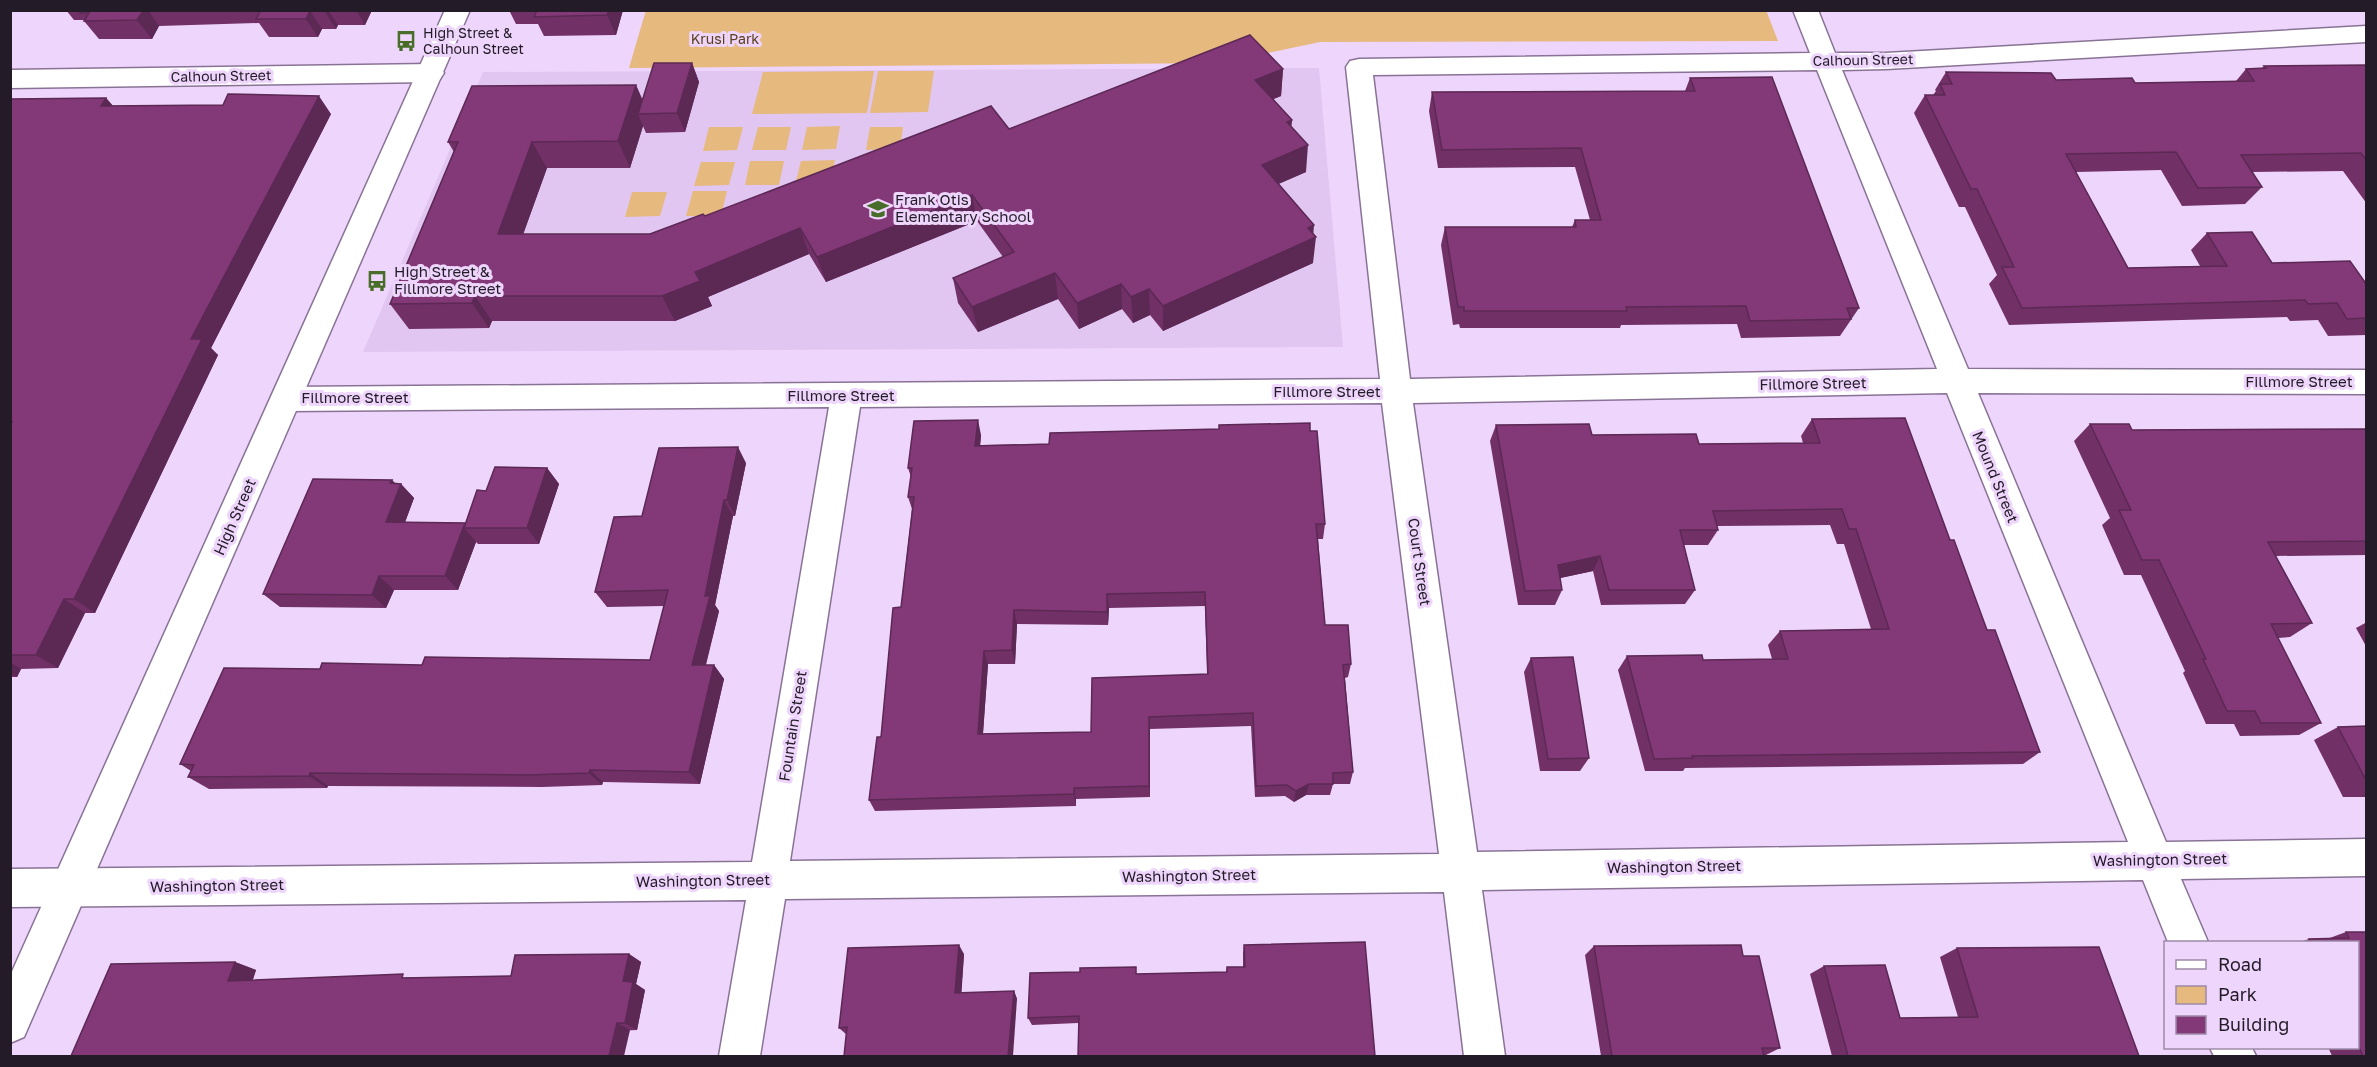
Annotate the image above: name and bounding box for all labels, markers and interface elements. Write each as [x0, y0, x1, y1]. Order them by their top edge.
place label: High Street & Calhoun Street [423, 24, 524, 57]
bus stop icon: High Street & Calhoun Street [394, 29, 418, 53]
park label: Krusi Park [691, 30, 759, 47]
street label: Calhoun Street [1812, 50, 1914, 69]
street label: Calhoun Street [170, 66, 272, 85]
place label: Frank Otis Elementary School [895, 190, 1031, 225]
school or university icon: Frank Otis Elementary School [866, 197, 890, 221]
place label: High Street & Fillmore Street [394, 262, 501, 297]
bus stop icon: High Street & Fillmore Street [365, 269, 389, 293]
street label: Fillmore Street [2245, 372, 2353, 390]
street label: Fillmore Street [1759, 373, 1867, 393]
street label: Fillmore Street [1273, 382, 1381, 400]
street label: Fillmore Street [787, 386, 895, 404]
street label: Fillmore Street [301, 388, 409, 406]
street label: Mound Street [1969, 428, 2023, 525]
street label: High Street [209, 475, 259, 558]
street label: Court Street [1405, 517, 1435, 607]
street label: Fountain Street [774, 669, 810, 782]
street label: Washington Street [2093, 849, 2227, 869]
street label: Washington Street [1607, 856, 1741, 876]
street label: Washington Street [1122, 865, 1256, 885]
street label: Washington Street [636, 870, 770, 890]
street label: Washington Street [150, 875, 284, 895]
legend [2164, 941, 2359, 1049]
text: Road [2218, 953, 2262, 975]
text: Park [2218, 983, 2257, 1005]
text: Building [2218, 1013, 2289, 1035]

